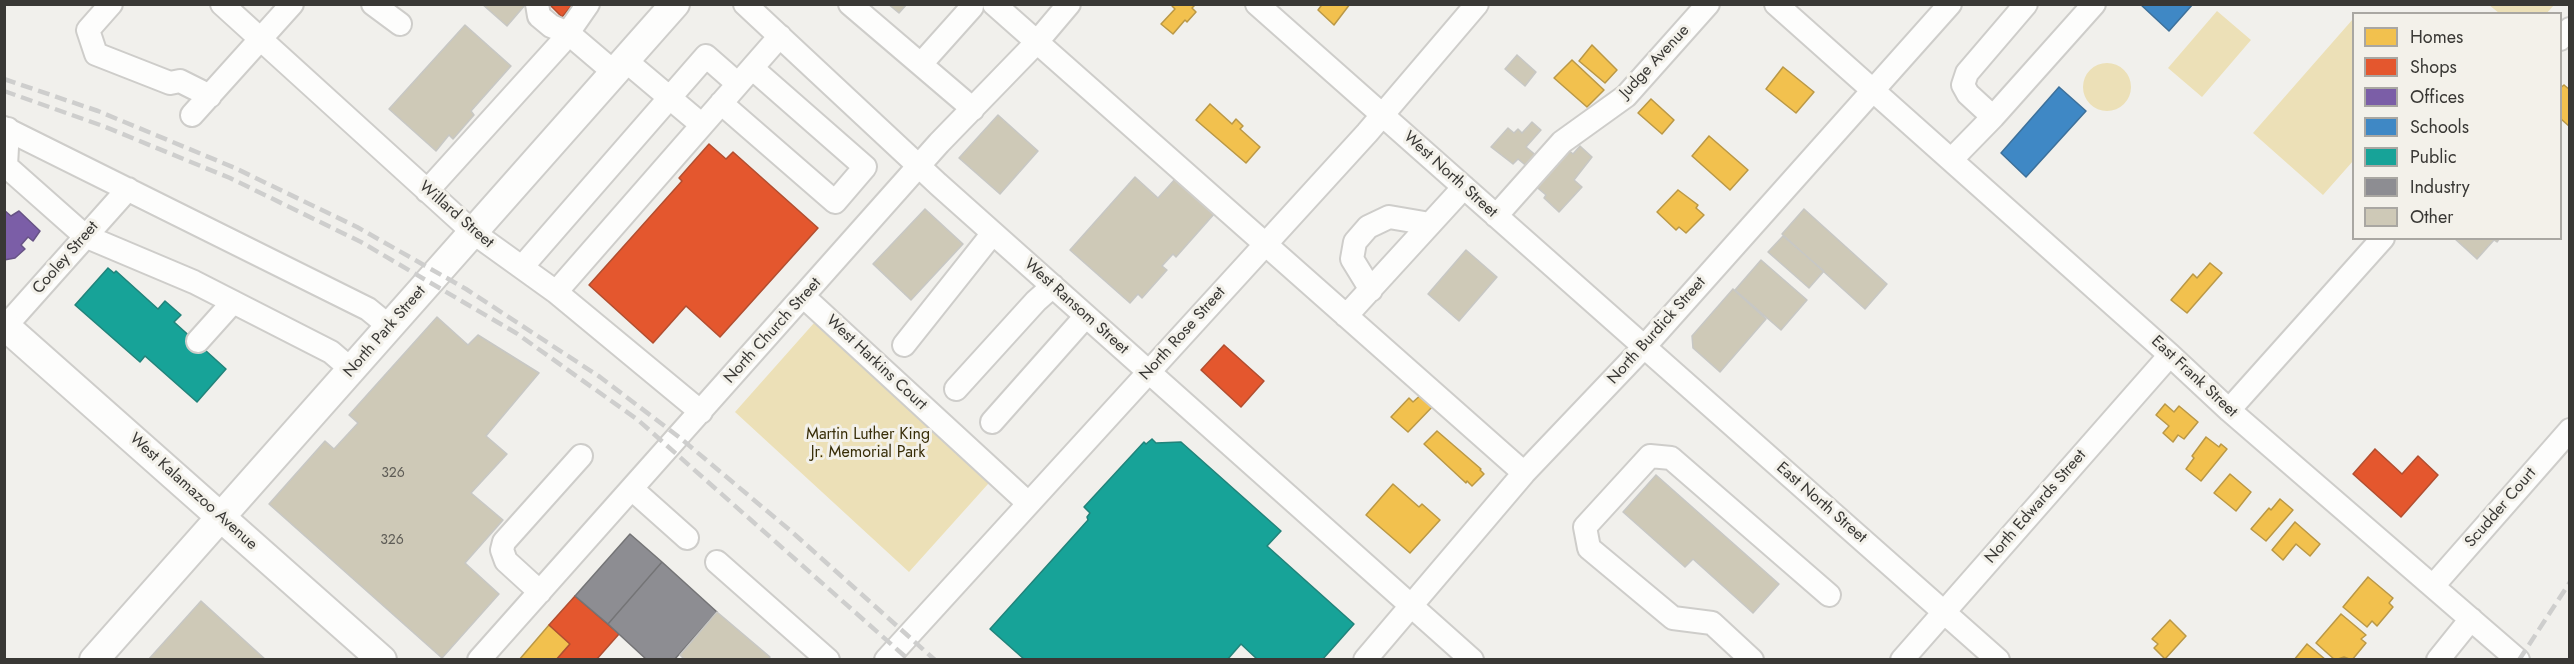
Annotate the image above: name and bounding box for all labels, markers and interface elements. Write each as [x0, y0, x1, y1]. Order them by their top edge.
legend [2352, 12, 2562, 240]
street label: Judge Avenue [1616, 21, 1694, 103]
text: Homes [2410, 24, 2463, 50]
text: Shops [2410, 54, 2457, 80]
text: Offices [2410, 84, 2464, 110]
text: Schools [2410, 114, 2469, 140]
street label: West North Street [1399, 128, 1501, 222]
text: Public [2410, 144, 2457, 170]
text: Industry [2410, 174, 2470, 200]
street label: Willard Street [415, 177, 497, 253]
text: Other [2410, 204, 2453, 230]
street label: Cooley Street [29, 218, 103, 298]
street label: West Ransom Street [1020, 255, 1132, 359]
street label: North Church Street [720, 274, 826, 388]
street label: North Burdick Street [1604, 274, 1710, 388]
street label: North Park Street [340, 282, 430, 382]
street label: North Rose Street [1136, 283, 1230, 385]
street label: West Harkins Court [822, 311, 930, 415]
street label: East Frank Street [2147, 332, 2241, 422]
park label: Martin Luther King Jr. Memorial Park [806, 425, 930, 463]
street label: West Kalamazoo Avenue [125, 430, 261, 554]
street label: North Edwards Street [1981, 446, 2091, 568]
street label: East North Street [1772, 459, 1870, 547]
street label: Scudder Court [2461, 464, 2541, 552]
house number: 326 [381, 466, 405, 482]
house number: 326 [380, 533, 404, 549]

